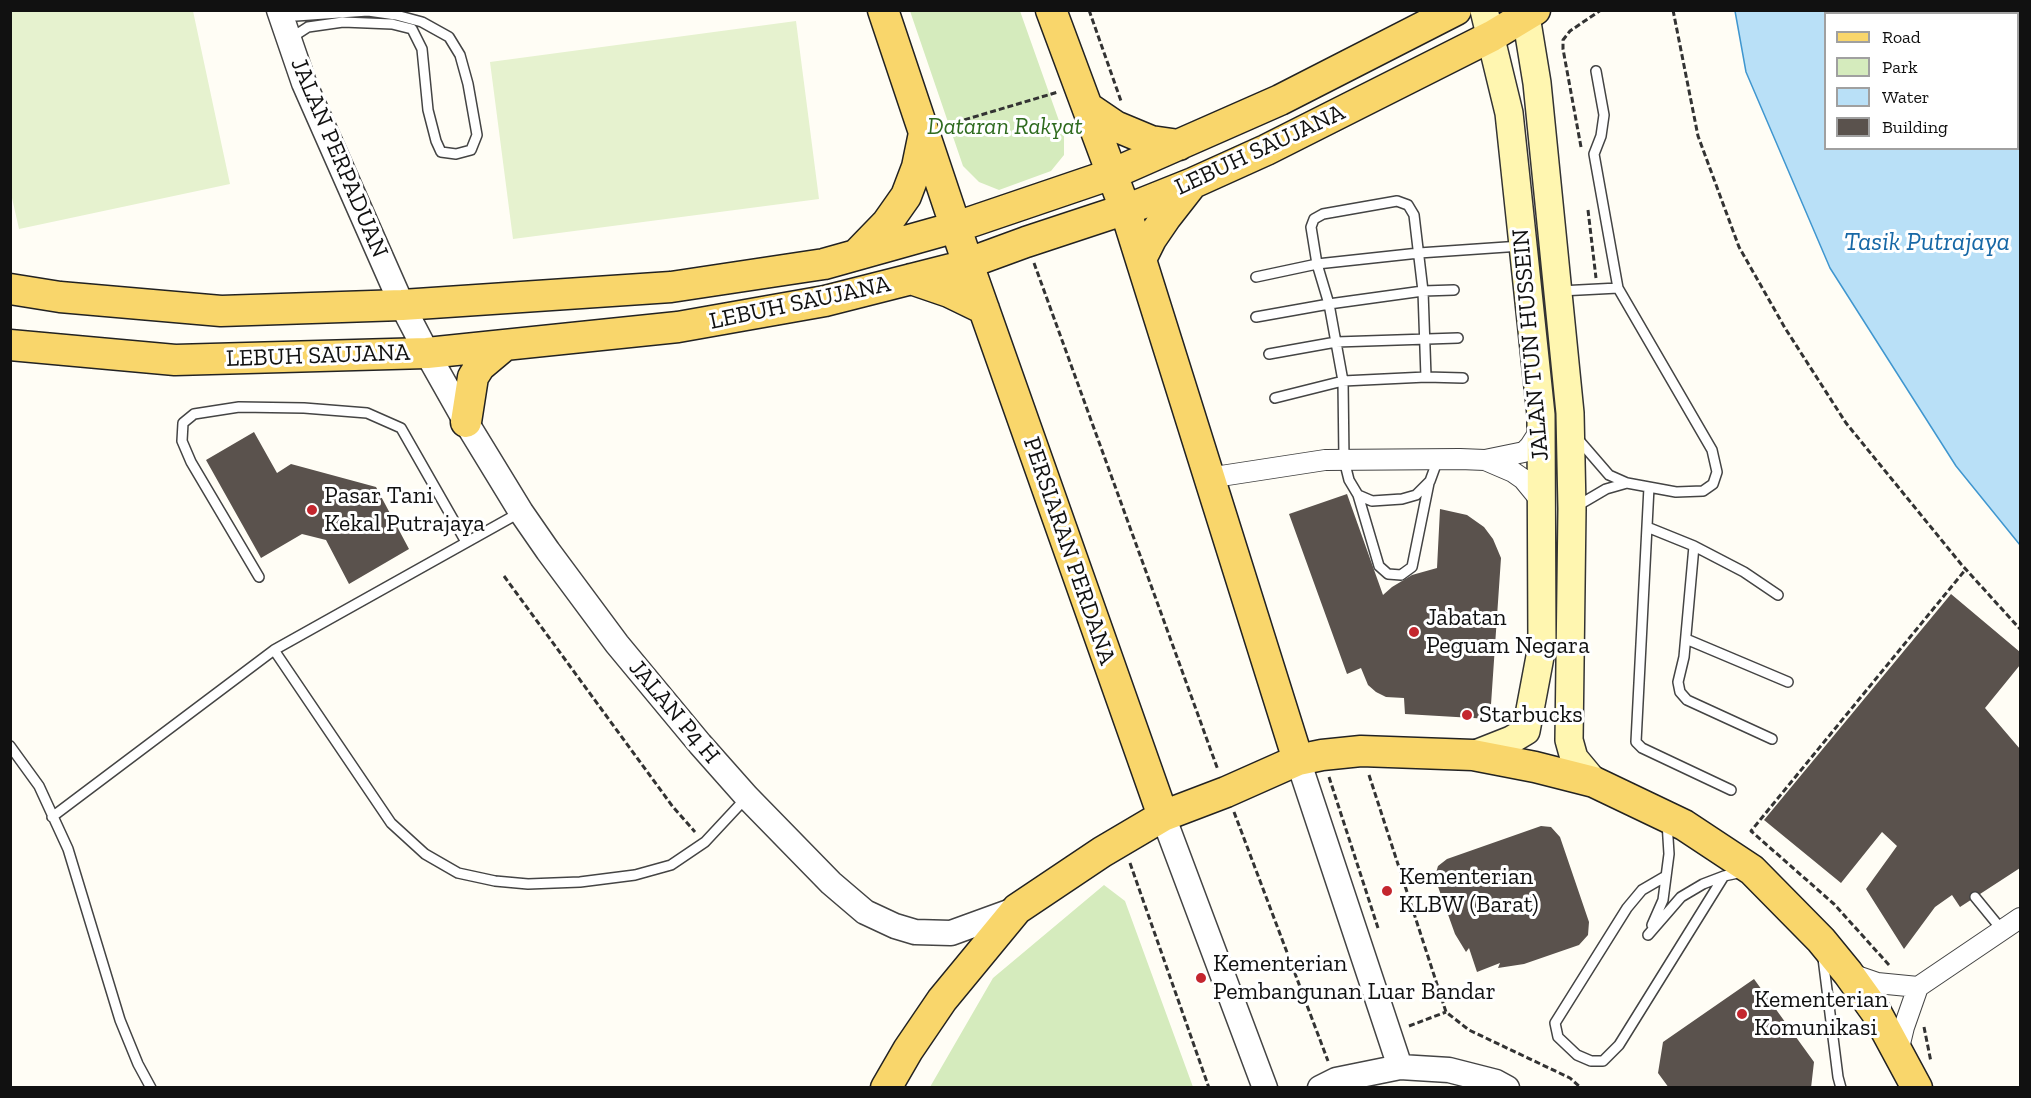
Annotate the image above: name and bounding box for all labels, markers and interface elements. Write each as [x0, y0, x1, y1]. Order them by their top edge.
legend [1824, 12, 2019, 150]
text: Road [1882, 26, 1921, 48]
street label: JALAN PERPADUAN [284, 54, 394, 262]
text: Park [1882, 56, 1918, 78]
text: Water [1882, 86, 1929, 108]
street label: LEBUH SAUJANA [1170, 98, 1350, 202]
park label: Dataran Rakyat [927, 113, 1083, 141]
text: Building [1882, 116, 1948, 138]
water label: Tasik Putrajaya [1844, 227, 2010, 259]
street label: JALAN TUN HUSSEIN [1506, 228, 1556, 462]
street label: LEBUH SAUJANA [707, 270, 893, 336]
street label: LEBUH SAUJANA [225, 338, 411, 374]
street label: PERSIARAN PERDANA [1016, 433, 1122, 669]
place label: Pasar Tani Kekal Putrajaya [324, 482, 485, 538]
marker: Pasar Tani Kekal Putrajaya [305, 503, 319, 517]
place label: Jabatan Peguam Negara [1426, 604, 1590, 660]
marker: Jabatan Peguam Negara [1407, 625, 1421, 639]
street label: JALAN P4 H [622, 654, 726, 770]
place label: Starbucks [1479, 701, 1583, 729]
marker: Starbucks [1460, 708, 1474, 722]
place label: Kementerian KLBW (Barat) [1399, 863, 1539, 919]
marker: Kementerian KLBW (Barat) [1380, 884, 1394, 898]
place label: Kementerian Pembangunan Luar Bandar [1213, 950, 1496, 1006]
marker: Kementerian Pembangunan Luar Bandar [1194, 971, 1208, 985]
place label: Kementerian Komunikasi [1754, 986, 1888, 1042]
marker: Kementerian Komunikasi [1735, 1007, 1749, 1021]

